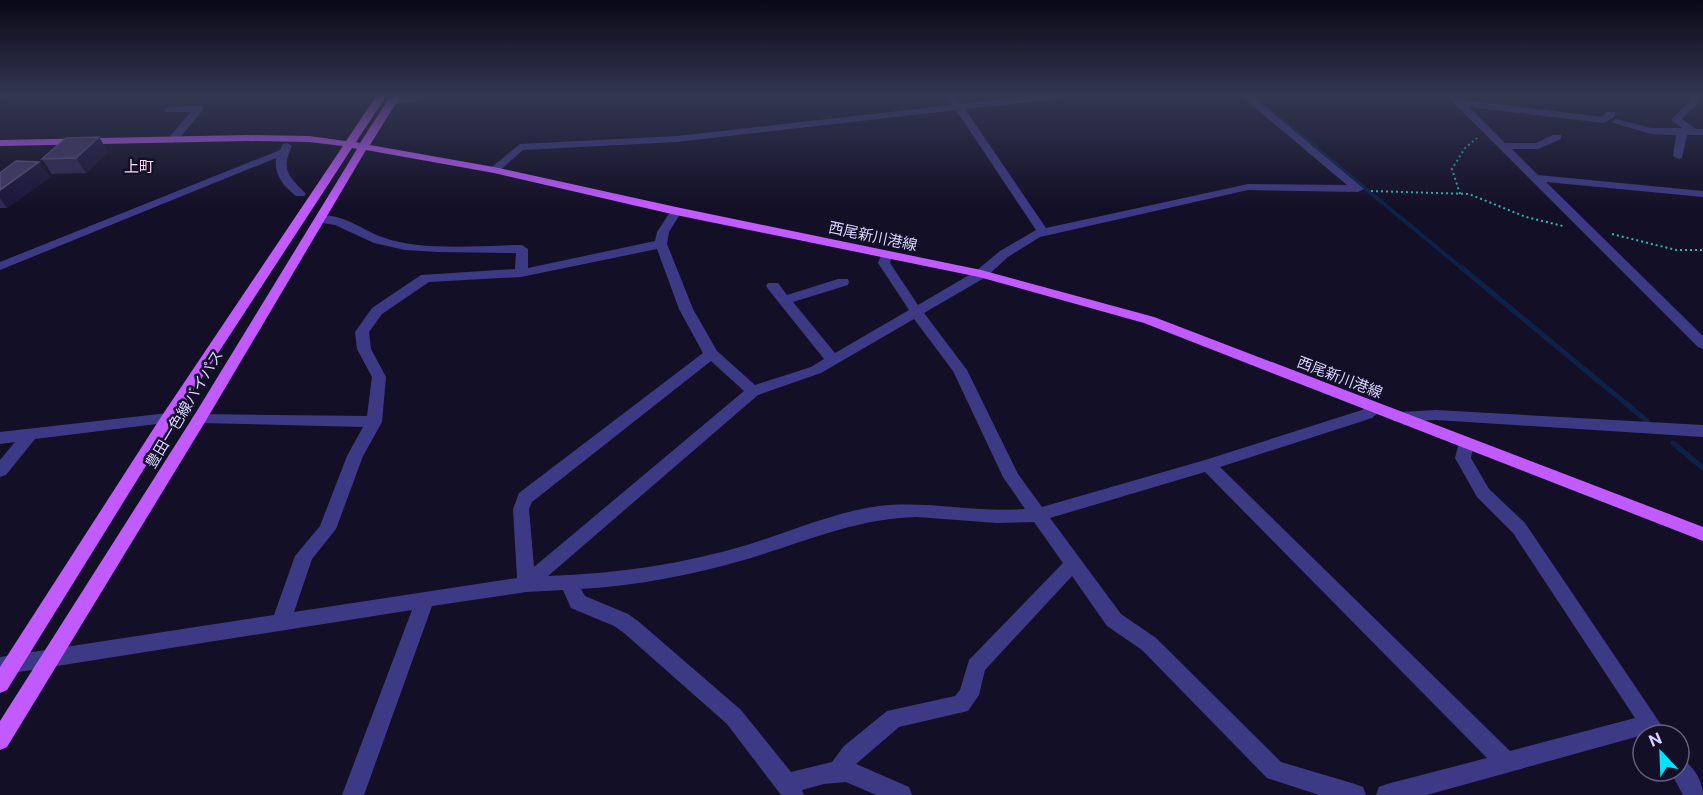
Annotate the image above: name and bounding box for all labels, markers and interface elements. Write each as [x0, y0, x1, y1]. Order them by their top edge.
district label: 上町 [124, 158, 154, 175]
street label: 西尾新川港線 [827, 218, 919, 254]
street label: 豊田一色線バイパス [142, 347, 226, 471]
street label: 西尾新川港線 [1295, 353, 1385, 401]
north arrow [1631, 723, 1691, 783]
text: N [1646, 728, 1665, 751]

